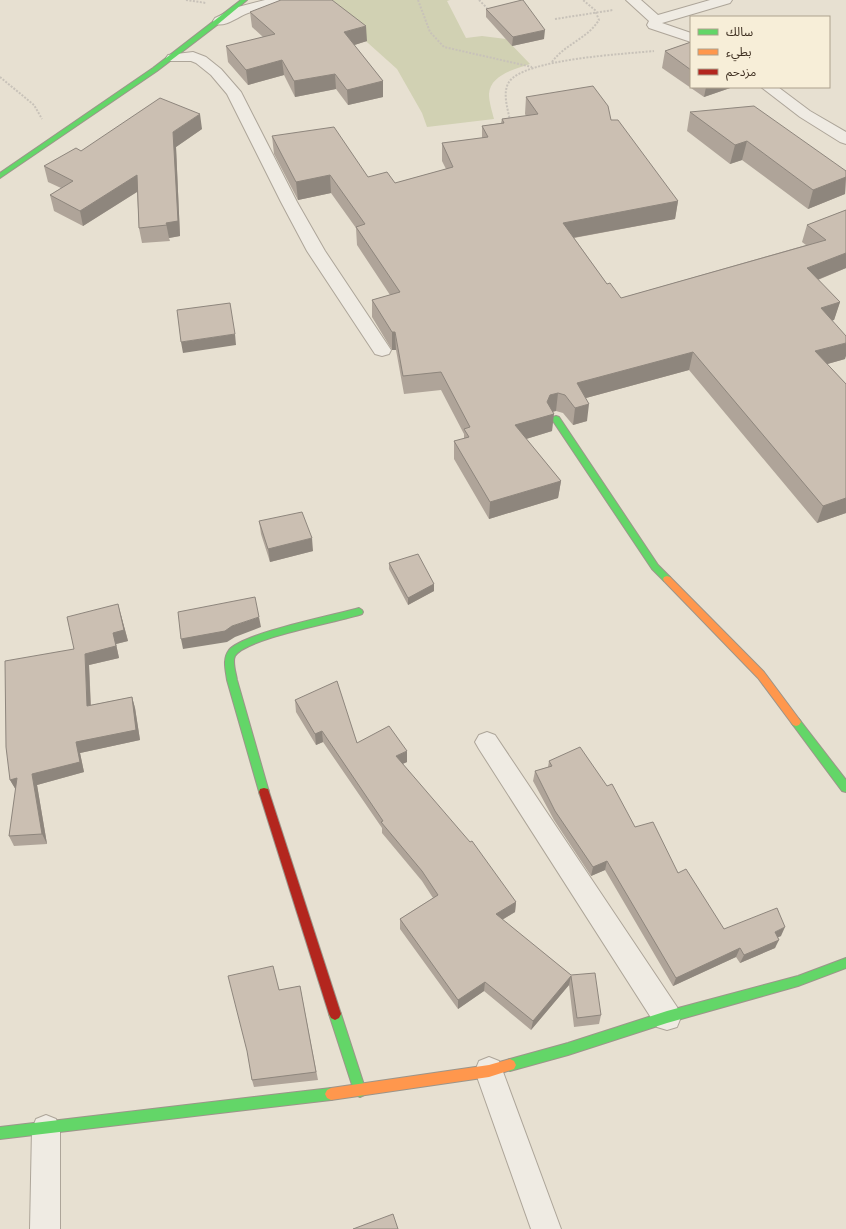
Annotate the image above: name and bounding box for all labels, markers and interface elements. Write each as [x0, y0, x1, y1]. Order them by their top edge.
legend [690, 16, 830, 88]
text: سالك [726, 25, 753, 39]
text: بطيء [726, 45, 752, 62]
text: مزدحم [726, 65, 756, 81]

